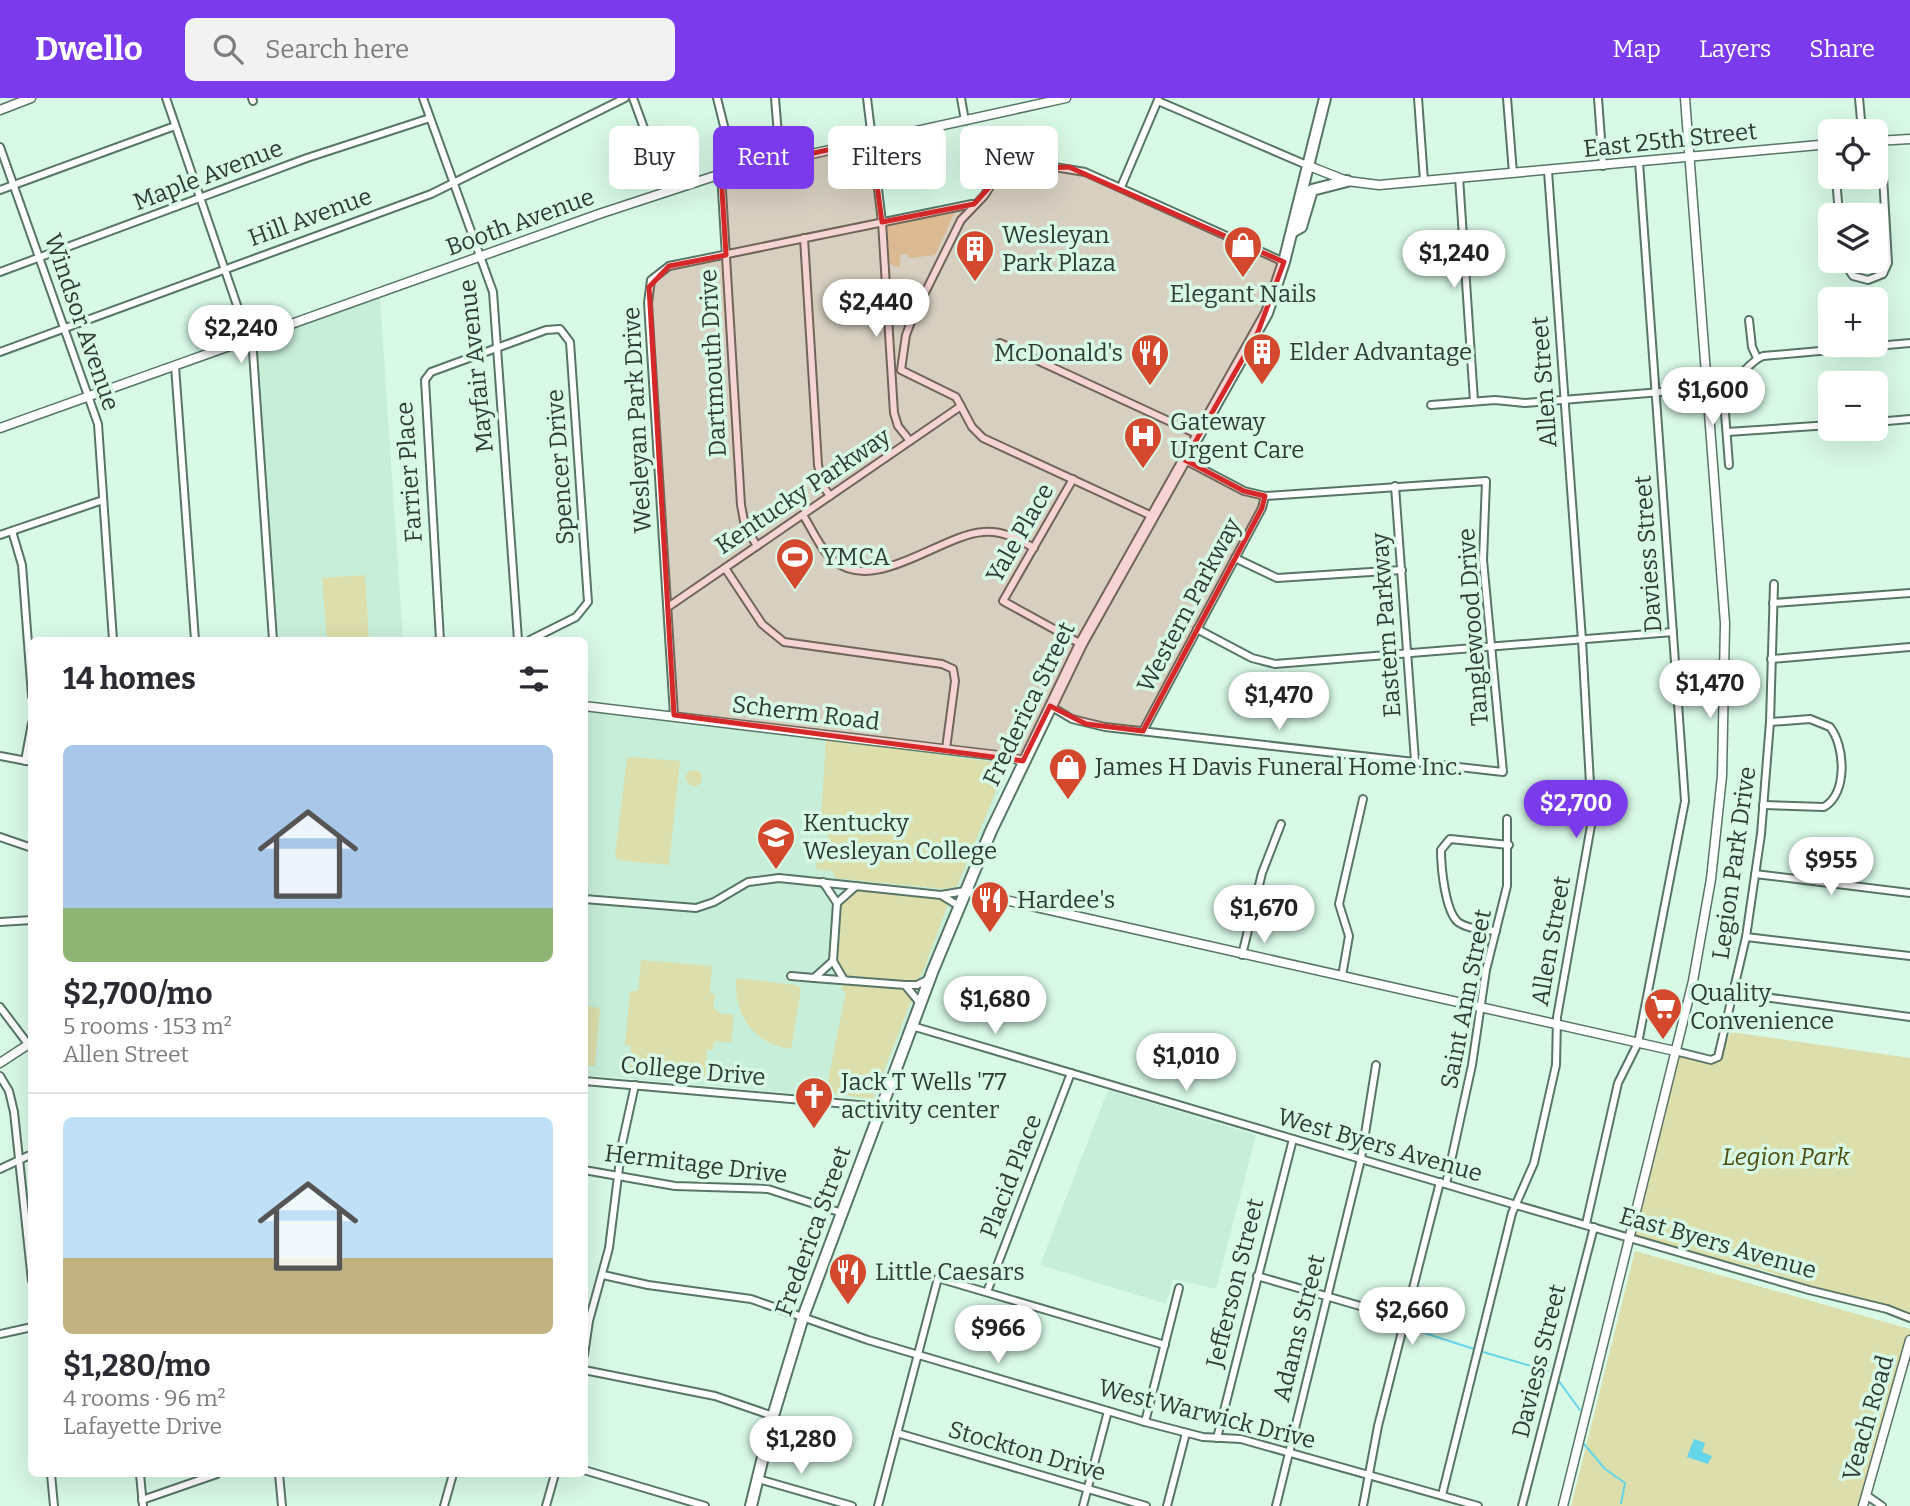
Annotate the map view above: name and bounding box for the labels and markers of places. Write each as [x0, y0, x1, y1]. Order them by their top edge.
place label: Wesleyan Park Plaza [1002, 221, 1116, 277]
shop icon: Elegant Nails [1222, 224, 1264, 279]
building icon: Wesleyan Park Plaza [954, 228, 996, 283]
pin: $1,240 [1397, 230, 1511, 290]
pin: $2,440 [819, 280, 933, 339]
place label: Elegant Nails [1169, 280, 1317, 308]
pin: $2,240 [184, 306, 298, 365]
building icon: Elder Advantage [1241, 331, 1283, 386]
restaurant icon: McDonald's [1129, 332, 1171, 387]
place label: Elder Advantage [1289, 338, 1472, 366]
place label: McDonald's [994, 339, 1123, 367]
pin: $1,600 [1656, 368, 1770, 427]
place label: Gateway Urgent Care [1170, 408, 1304, 464]
hospital icon: Gateway Urgent Care [1122, 415, 1164, 470]
sports icon: YMCA [774, 536, 816, 591]
place label: YMCA [822, 543, 890, 571]
pin: $1,470 [1653, 660, 1767, 720]
pin: $1,470 [1222, 672, 1336, 732]
shop icon: James H Davis Funeral Home Inc. [1047, 746, 1089, 801]
place label: James H Davis Funeral Home Inc. [1094, 753, 1462, 781]
pin: $2,700 [1519, 780, 1633, 840]
place label: Kentucky Wesleyan College [803, 809, 997, 865]
school or university icon: Kentucky Wesleyan College [755, 816, 797, 871]
pin: $955 [1790, 838, 1872, 897]
restaurant icon: Hardee's [969, 879, 1011, 934]
place label: Hardee's [1017, 886, 1115, 914]
pin: $1,670 [1207, 886, 1321, 945]
pin: $1,680 [938, 976, 1052, 1036]
place label: Quality Convenience [1690, 979, 1834, 1035]
supermarket icon: Quality Convenience [1642, 986, 1684, 1041]
pin: $1,010 [1129, 1034, 1243, 1093]
place label: Jack T Wells '77 activity center [840, 1068, 1006, 1124]
church icon: Jack T Wells '77 activity center [793, 1075, 835, 1130]
restaurant icon: Little Caesars [827, 1251, 869, 1306]
place label: Little Caesars [875, 1258, 1025, 1286]
pin: $2,660 [1355, 1288, 1469, 1347]
pin: $966 [957, 1306, 1039, 1365]
pin: $1,280 [744, 1416, 858, 1476]

